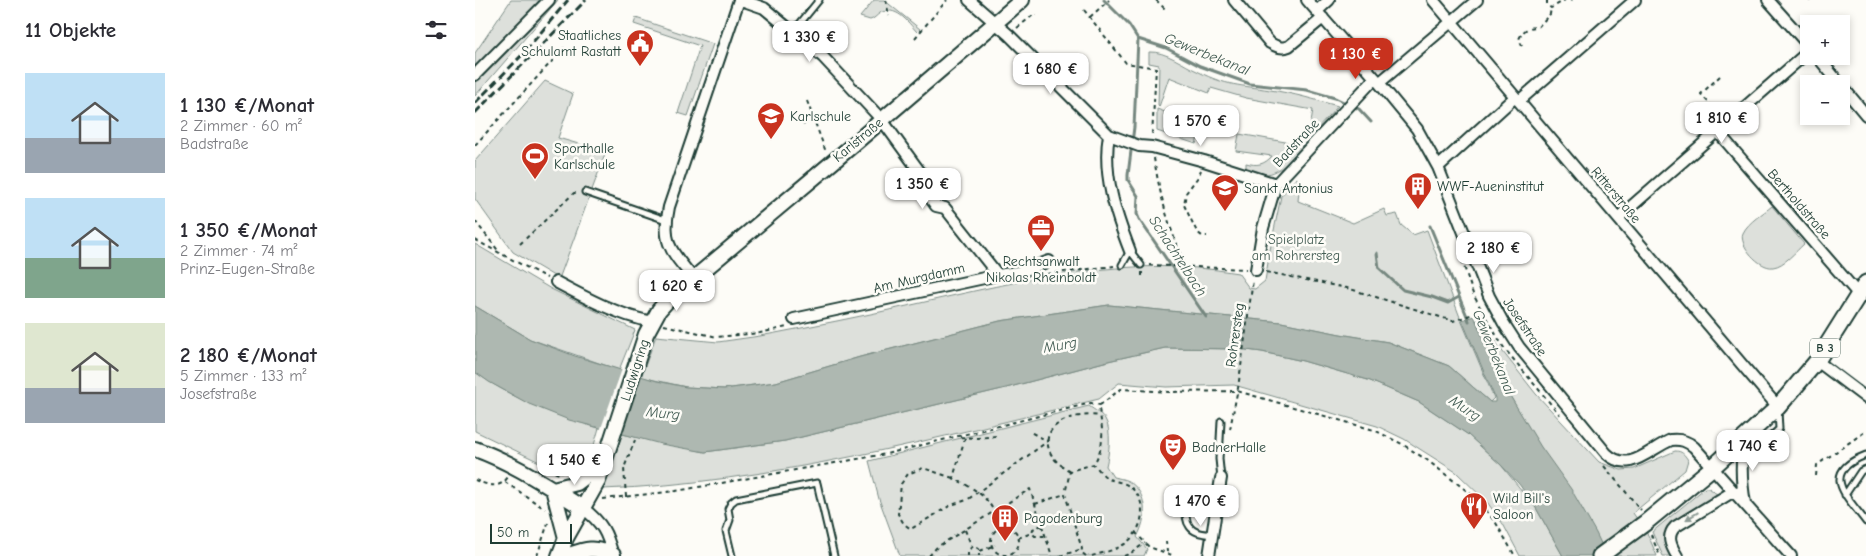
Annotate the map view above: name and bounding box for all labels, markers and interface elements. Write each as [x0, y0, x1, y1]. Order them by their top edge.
map controls [1800, 15, 1850, 125]
button: + [1800, 15, 1850, 65]
icon: filters [422, 16, 450, 44]
text: 11 Objekte [25, 18, 116, 42]
pin: 1 330 € [764, 20, 856, 63]
place label: Staatliches Schulamt Rastatt [521, 27, 622, 60]
public building icon: Staatliches Schulamt Rastatt [625, 28, 655, 67]
text: 1 330 € [783, 28, 837, 46]
water label: Gewerbekanal [1162, 29, 1253, 80]
pin: 1 130 € [1310, 38, 1402, 80]
text: 1 130 € [1330, 45, 1382, 63]
pin: 1 680 € [1005, 52, 1097, 95]
text: 1 680 € [1024, 60, 1078, 78]
button: − [1800, 75, 1850, 125]
icon: home [65, 93, 125, 153]
text: 1 130 €/Monat [180, 93, 314, 117]
school or university icon: Karlschule [756, 101, 786, 140]
pin: 1 810 € [1676, 102, 1768, 144]
pin: 1 570 € [1155, 104, 1247, 147]
place label: Karlschule [790, 108, 851, 125]
text: 1 810 € [1696, 109, 1748, 127]
text: 1 570 € [1174, 112, 1228, 130]
street label: Karlstraße [829, 114, 887, 166]
street label: Badstraße [1269, 115, 1323, 171]
text: 2 Zimmer · 60 m² [180, 117, 302, 135]
text: Badstraße [180, 135, 249, 153]
place label: Sporthalle Karlschule [554, 140, 615, 173]
sports icon: Sporthalle Karlschule [520, 141, 550, 180]
street label: Ritterstraße [1587, 163, 1645, 227]
street label: Bertholdstraße [1764, 165, 1834, 243]
pin: 1 350 € [877, 168, 969, 210]
building icon: WWF-Aueninstitut [1403, 171, 1433, 210]
school or university icon: Sankt Antonius [1210, 173, 1240, 212]
text: 1 350 € [896, 175, 950, 193]
place label: WWF-Aueninstitut [1437, 178, 1545, 195]
place label: Sankt Antonius [1244, 180, 1333, 197]
water label: Schachtelbach [1145, 212, 1211, 300]
office icon: Rechtsanwalt Nikolas Rheinboldt [1026, 213, 1056, 252]
icon: home [65, 218, 125, 278]
text: 1 350 €/Monat [180, 218, 317, 242]
park label: Spielplatz am Rohrersteg [1252, 231, 1340, 264]
pin: 2 180 € [1448, 232, 1540, 274]
text: 2 180 € [1467, 239, 1521, 257]
text: 2 Zimmer · 74 m² [180, 242, 298, 260]
place label: Rechtsanwalt Nikolas Rheinboldt [986, 253, 1097, 286]
street label: Am Murgdamm [871, 259, 967, 297]
text: Prinz-Eugen-Straße [180, 260, 315, 278]
pin: 1 620 € [631, 270, 723, 312]
text: 1 620 € [650, 277, 704, 295]
street label: Josefstraße [1499, 294, 1551, 360]
street label: Rohrersteg [1222, 302, 1248, 368]
water label: Gewerbekanal [1469, 307, 1520, 398]
water label: Murg [1041, 333, 1078, 357]
street label: Ludwigring [617, 337, 653, 403]
road number: B 3 [1810, 338, 1840, 358]
icon: home [65, 343, 125, 403]
text: 2 180 €/Monat [180, 343, 317, 367]
text: 5 Zimmer · 133 m² [180, 367, 306, 385]
text: Josefstraße [180, 385, 257, 403]
water label: Murg [1445, 391, 1484, 425]
water label: Murg [644, 402, 681, 424]
pin: 1 740 € [1707, 430, 1799, 472]
theatre icon: BadnerHalle [1158, 432, 1188, 471]
text: 1 740 € [1727, 437, 1779, 455]
place label: BadnerHalle [1192, 439, 1266, 456]
pin: 1 540 € [529, 444, 621, 486]
text: 1 540 € [548, 451, 602, 469]
pin: 1 470 € [1155, 484, 1247, 527]
place label: Wild Bill's Saloon [1493, 490, 1550, 523]
restaurant icon: Wild Bill's Saloon [1459, 491, 1489, 530]
text: 1 470 € [1175, 492, 1227, 510]
building icon: Pagodenburg [990, 503, 1020, 542]
place label: Pagodenburg [1024, 510, 1103, 527]
one-way arrow [1686, 512, 1699, 521]
scale bar [490, 521, 573, 544]
text: 50 m [497, 524, 529, 541]

